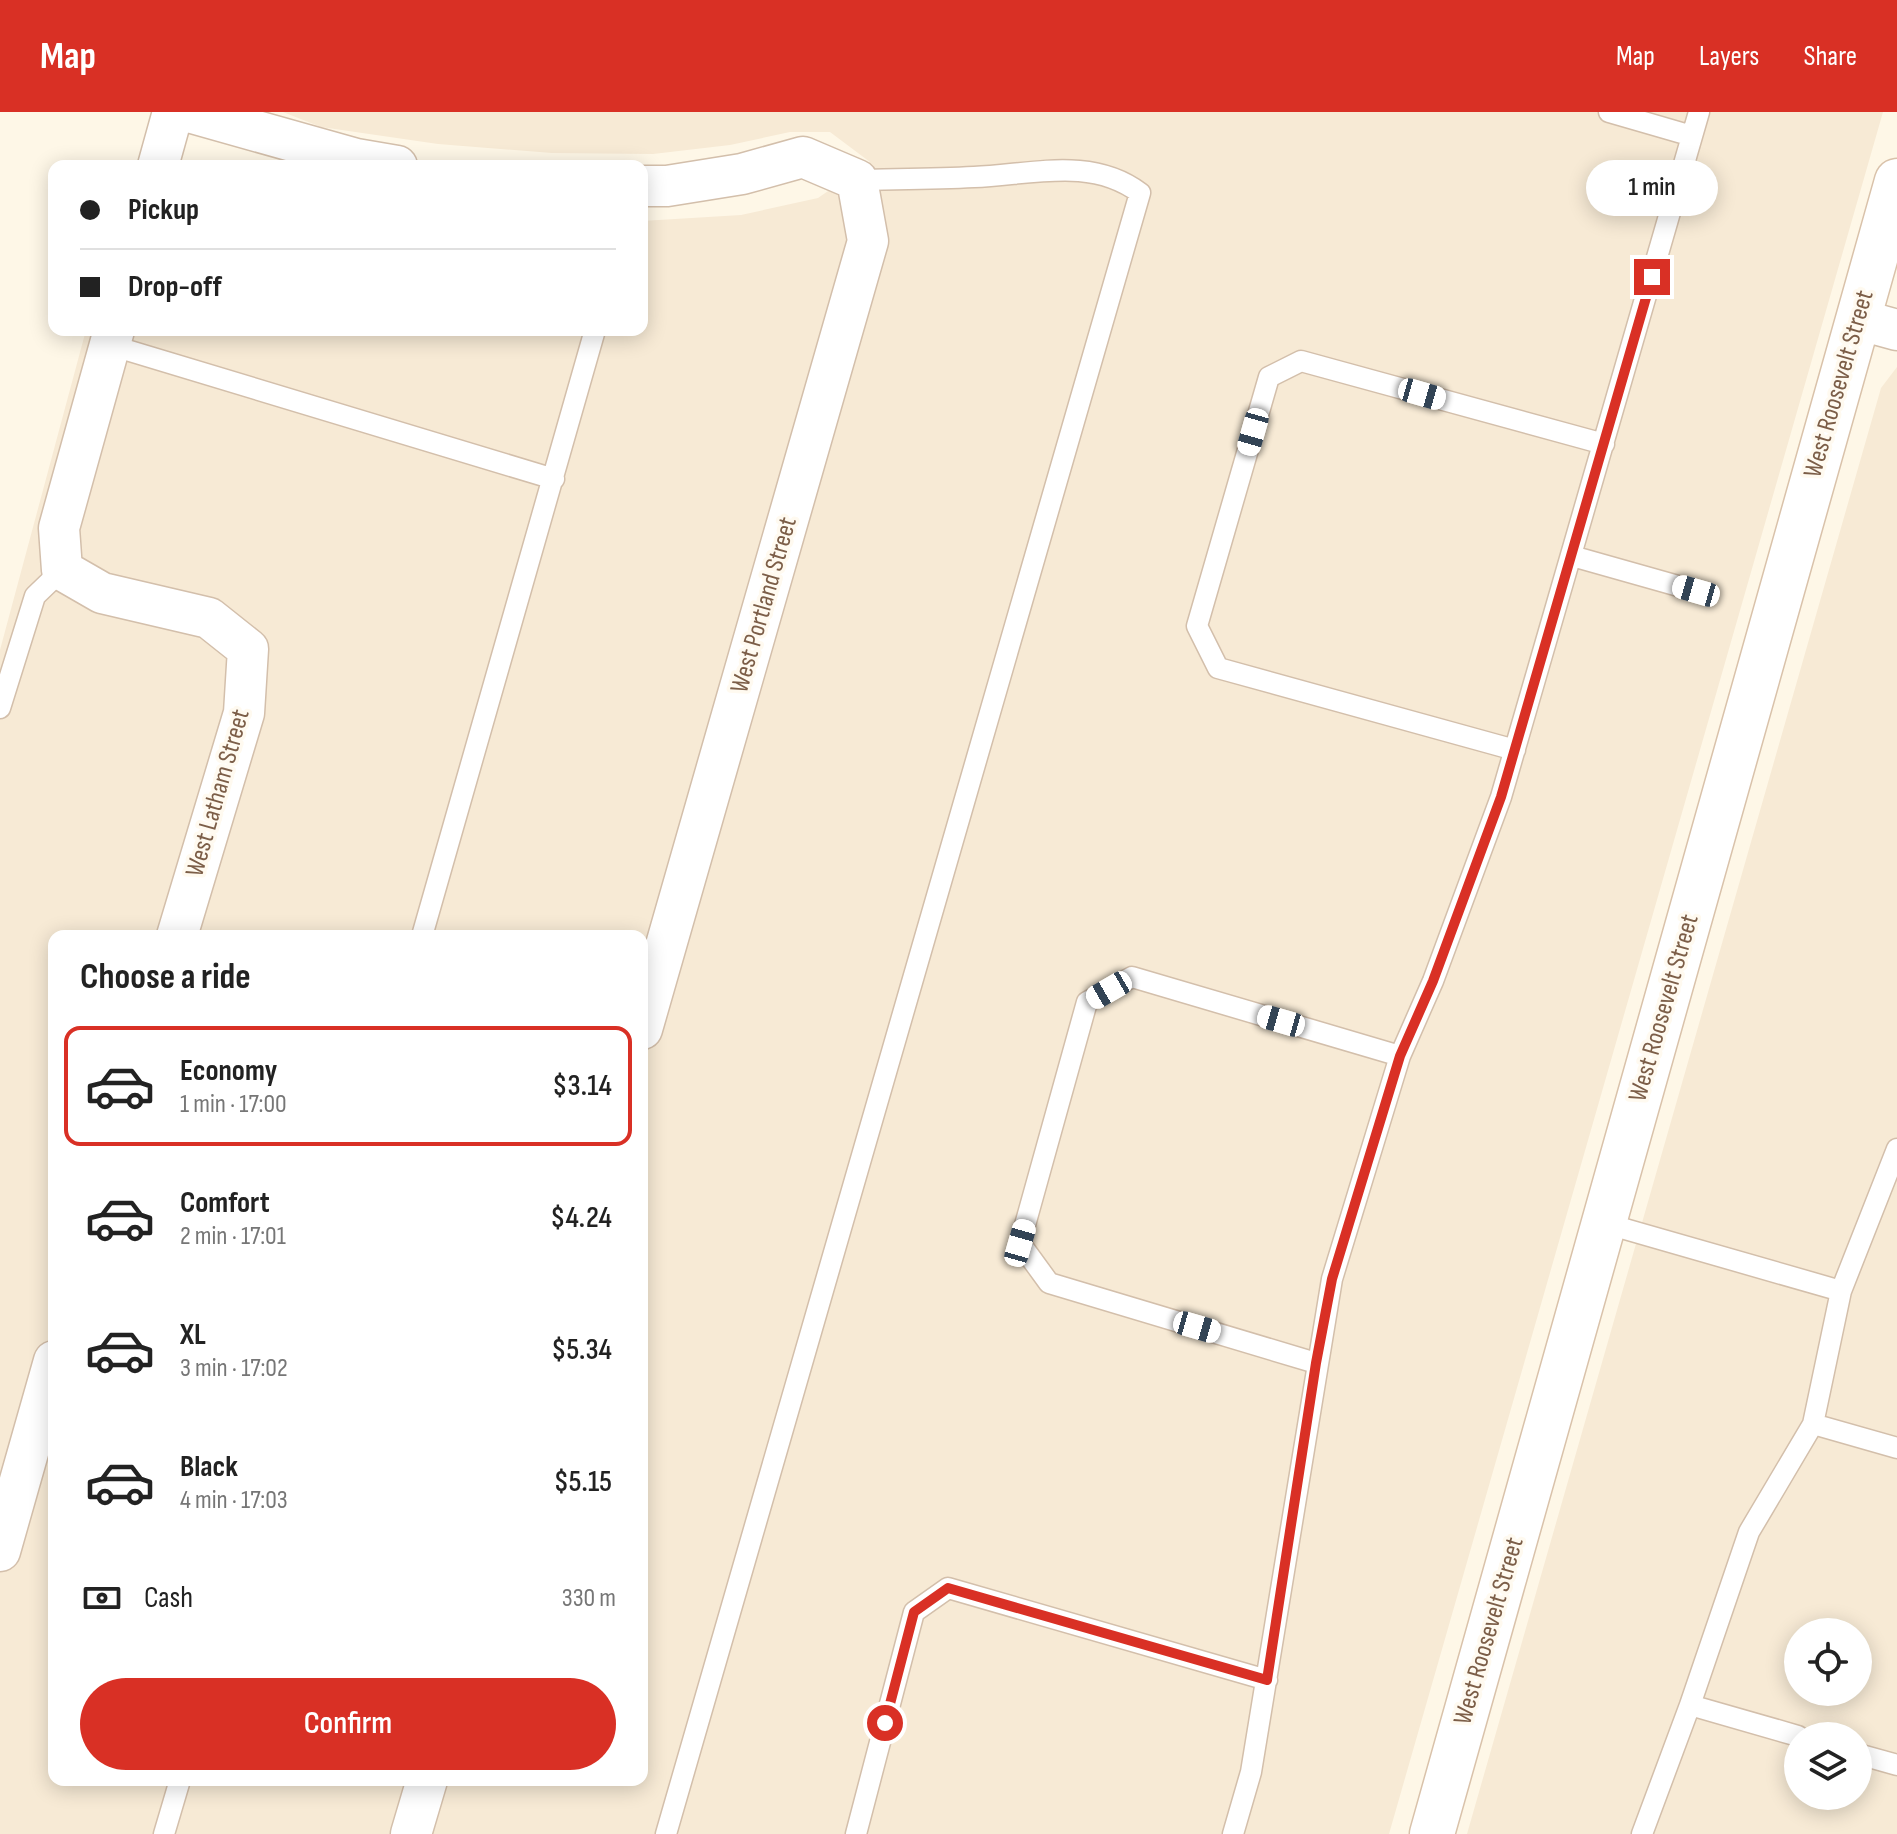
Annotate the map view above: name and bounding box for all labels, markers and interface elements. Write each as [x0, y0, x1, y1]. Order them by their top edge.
text: Map [40, 34, 96, 79]
text: Map [1616, 40, 1655, 73]
text: Layers [1699, 40, 1759, 73]
text: Share [1803, 40, 1857, 73]
callout: 1 min [1586, 161, 1718, 217]
text: 1 min [1628, 172, 1676, 203]
text: Pickup [128, 192, 199, 228]
route end [1634, 259, 1670, 295]
text: Drop-off [128, 269, 222, 305]
street label: West Roosevelt Street [1797, 287, 1881, 481]
car [1396, 376, 1448, 412]
car [1235, 406, 1271, 458]
street label: West Portland Street [724, 513, 804, 697]
car [1670, 573, 1722, 609]
street label: West Latham Street [179, 706, 257, 880]
street label: West Roosevelt Street [1622, 911, 1706, 1105]
text: Choose a ride [80, 956, 251, 999]
car [1082, 968, 1136, 1012]
car [1255, 1003, 1307, 1039]
icon: car [84, 1050, 156, 1122]
text: Economy [180, 1053, 277, 1089]
text: $3.14 [552, 1068, 612, 1104]
text: 1 min · 17:00 [180, 1089, 287, 1120]
icon: car [84, 1182, 156, 1254]
text: Comfort [180, 1185, 270, 1221]
text: $4.24 [550, 1200, 612, 1236]
car [1002, 1217, 1038, 1269]
text: 2 min · 17:01 [180, 1221, 286, 1252]
car [1171, 1309, 1223, 1345]
icon: car [84, 1314, 156, 1386]
text: XL [180, 1317, 206, 1353]
text: $5.34 [551, 1332, 612, 1368]
text: 3 min · 17:02 [180, 1353, 288, 1384]
icon: car [84, 1446, 156, 1518]
text: Black [180, 1449, 238, 1485]
text: $5.15 [554, 1464, 612, 1500]
text: 4 min · 17:03 [180, 1485, 288, 1516]
street label: West Roosevelt Street [1447, 1534, 1531, 1728]
icon: cash [80, 1576, 124, 1620]
text: Cash [144, 1580, 193, 1616]
text: 330 m [562, 1583, 616, 1614]
map controls [1784, 1618, 1872, 1810]
button: locate [1784, 1618, 1872, 1706]
button: Confirm [80, 1678, 616, 1770]
route start [867, 1705, 903, 1741]
button: layers [1784, 1722, 1872, 1810]

